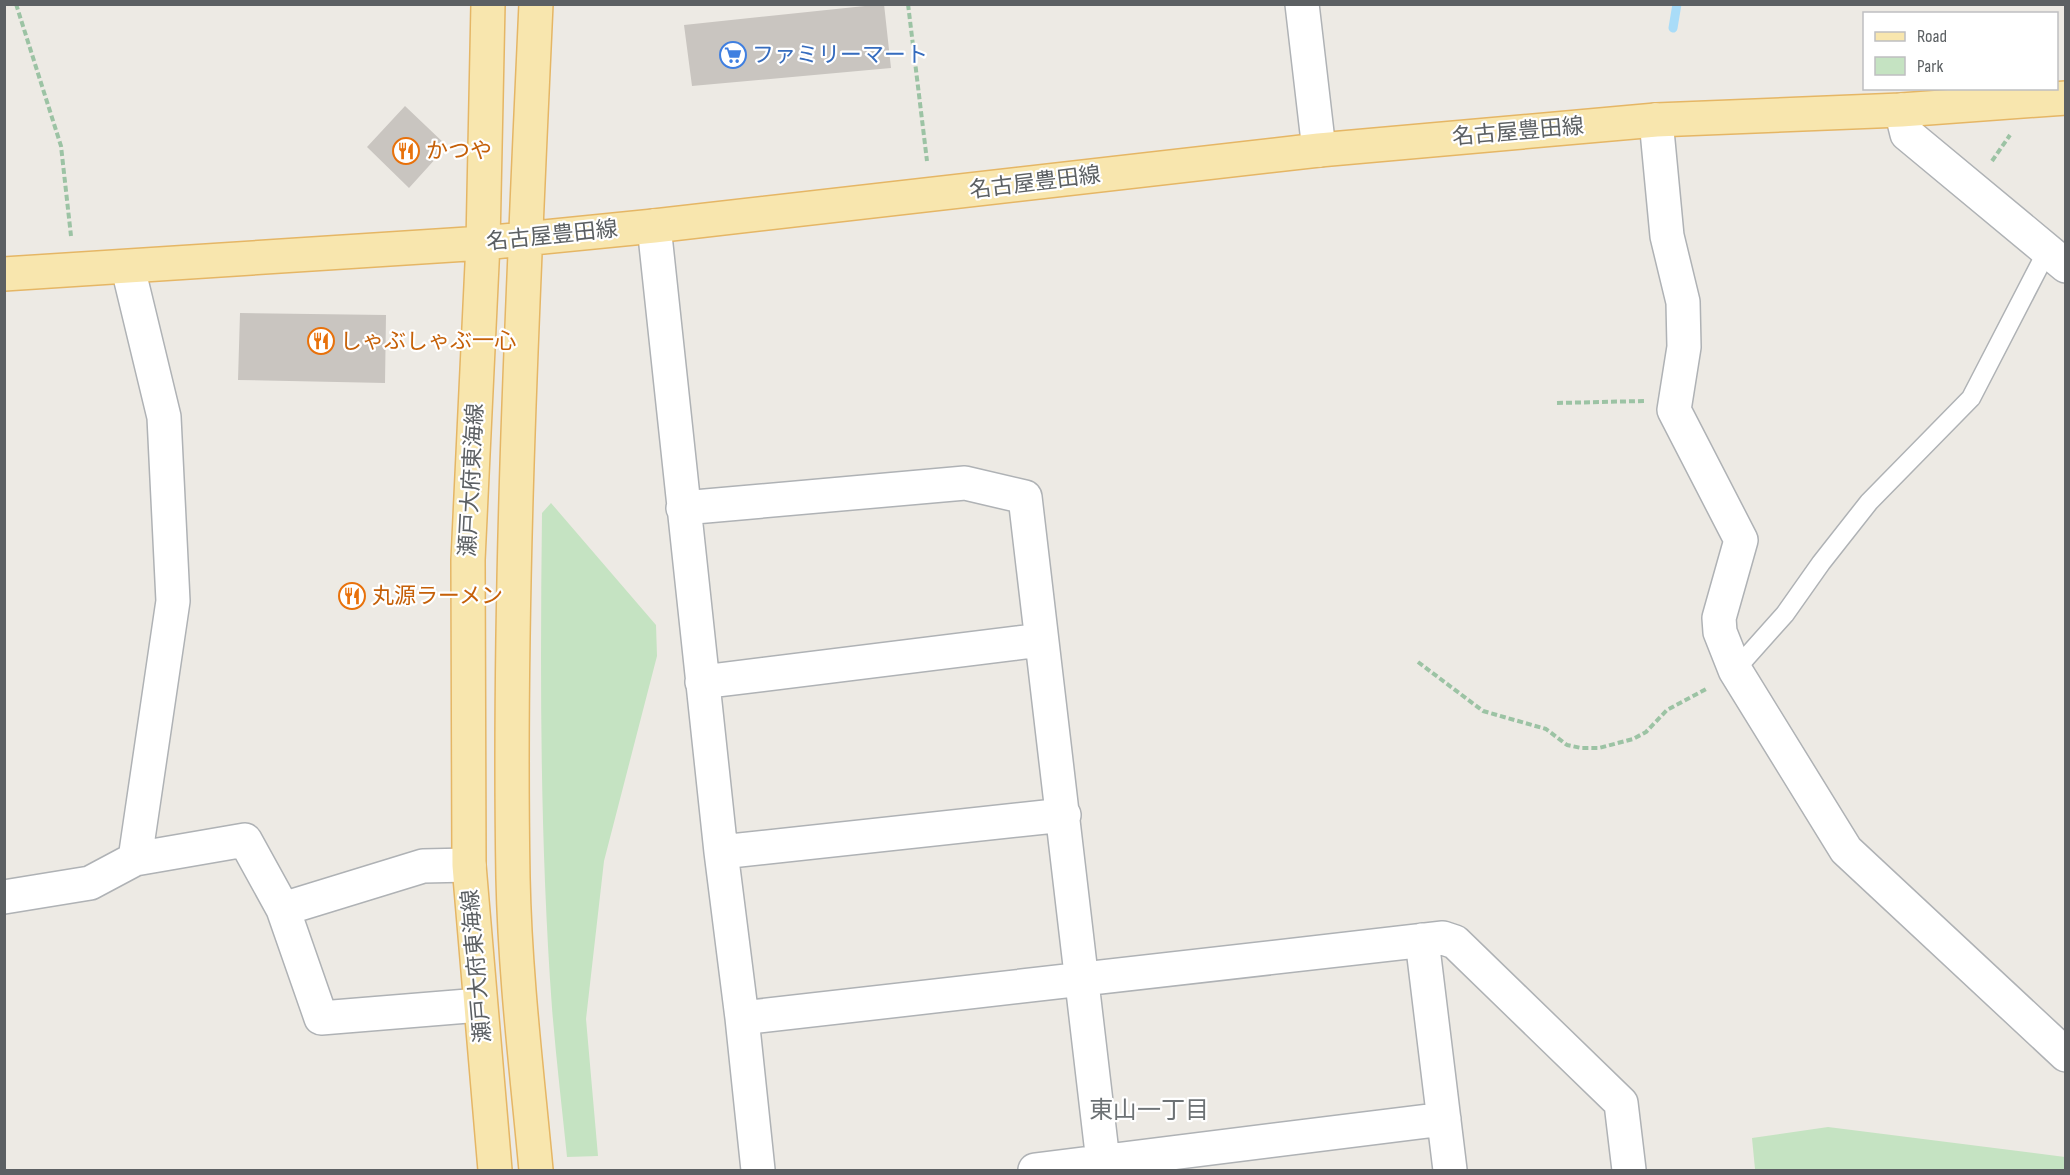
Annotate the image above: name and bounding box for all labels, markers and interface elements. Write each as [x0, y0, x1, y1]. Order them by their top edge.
legend [1863, 12, 2058, 90]
text: Road [1917, 26, 1947, 47]
supermarket icon: ファミリーマート [718, 40, 748, 70]
place label: ファミリーマート [752, 42, 928, 69]
text: Park [1917, 56, 1943, 77]
street label: 名古屋豊田線 [1451, 113, 1585, 151]
restaurant icon: かつや [391, 136, 421, 166]
place label: かつや [426, 138, 492, 165]
street label: 名古屋豊田線 [968, 162, 1102, 204]
street label: 名古屋豊田線 [485, 216, 619, 256]
restaurant icon: しゃぶしゃぶ一心 [306, 326, 336, 356]
place label: しゃぶしゃぶ一心 [340, 328, 516, 355]
street label: 瀬戸大府東海線 [454, 402, 490, 558]
restaurant icon: 丸源ラーメン [337, 581, 367, 611]
place label: 丸源ラーメン [372, 583, 503, 610]
street label: 瀬戸大府東海線 [457, 888, 497, 1044]
district label: 東山一丁目 [1089, 1096, 1209, 1125]

